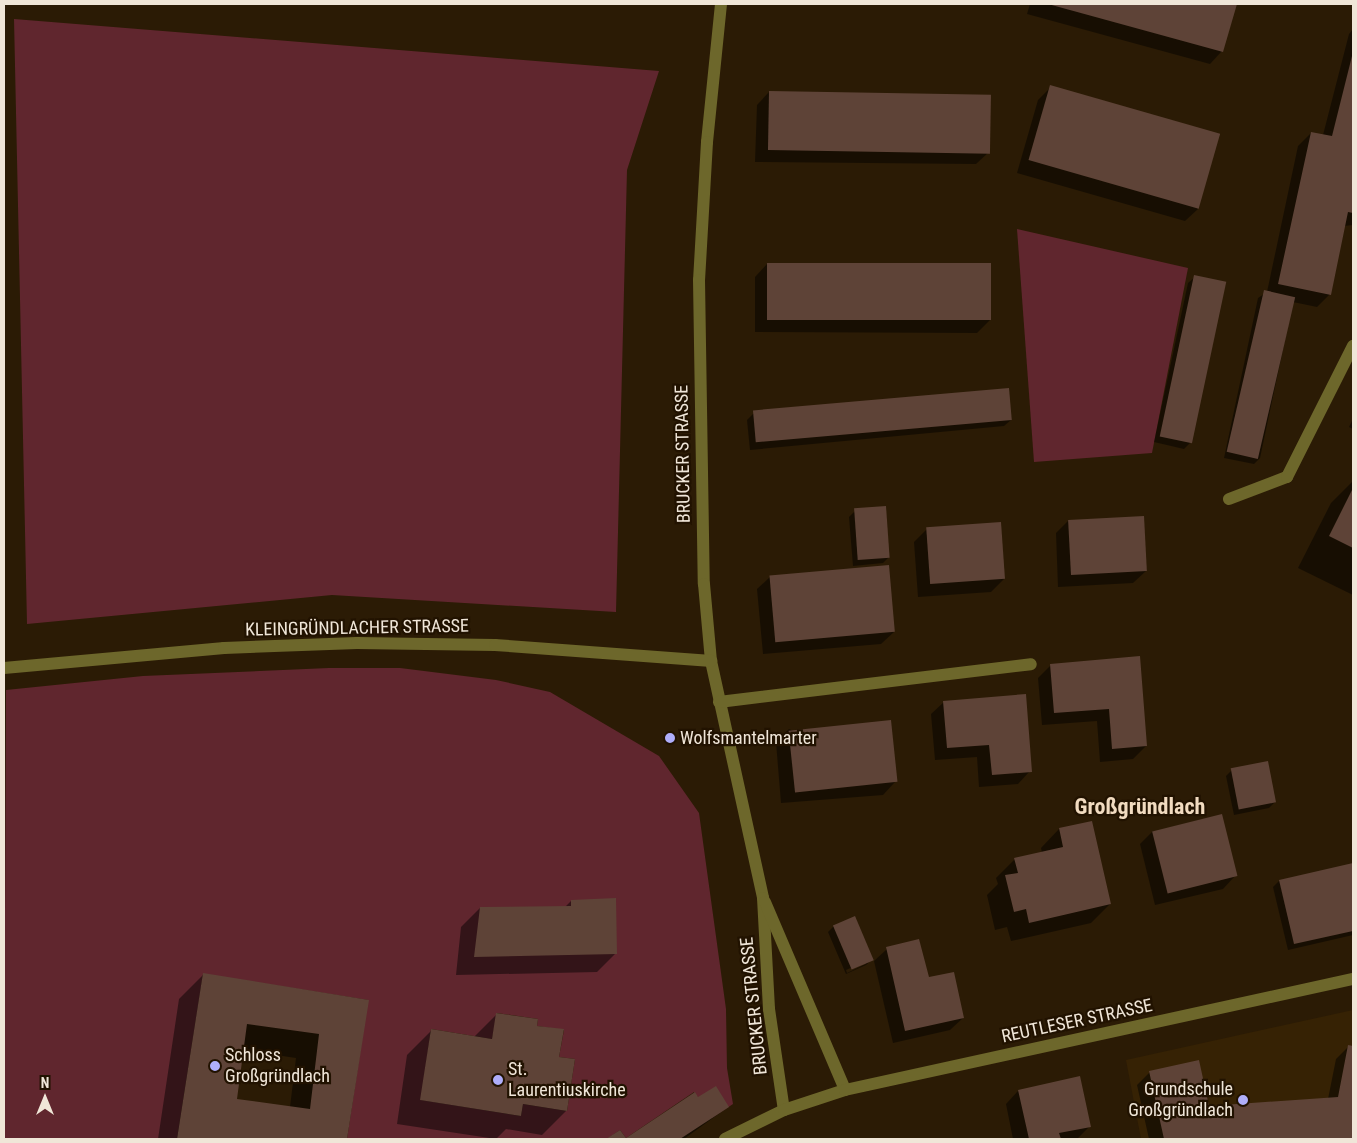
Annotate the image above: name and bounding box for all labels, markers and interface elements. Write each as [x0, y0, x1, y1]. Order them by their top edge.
street label: BRUCKER STRASSE [671, 385, 695, 523]
street label: KLEINGRÜNDLACHER STRASSE [245, 615, 469, 641]
place label: Wolfsmantelmarter [680, 727, 817, 749]
marker: Wolfsmantelmarter [664, 732, 676, 744]
district label: Großgründlach [1075, 794, 1205, 820]
street label: BRUCKER STRASSE [736, 936, 772, 1076]
street label: REUTLESER STRASSE [1000, 994, 1154, 1048]
place label: Schloss Großgründlach [225, 1045, 330, 1088]
place label: St. Laurentiuskirche [508, 1059, 626, 1102]
marker: Schloss Großgründlach [209, 1060, 221, 1072]
north arrow [20, 1073, 70, 1123]
marker: St. Laurentiuskirche [492, 1074, 504, 1086]
text: N [41, 1075, 49, 1091]
place label: Grundschule Großgründlach [1128, 1079, 1233, 1122]
marker: Grundschule Großgründlach [1237, 1094, 1249, 1106]

